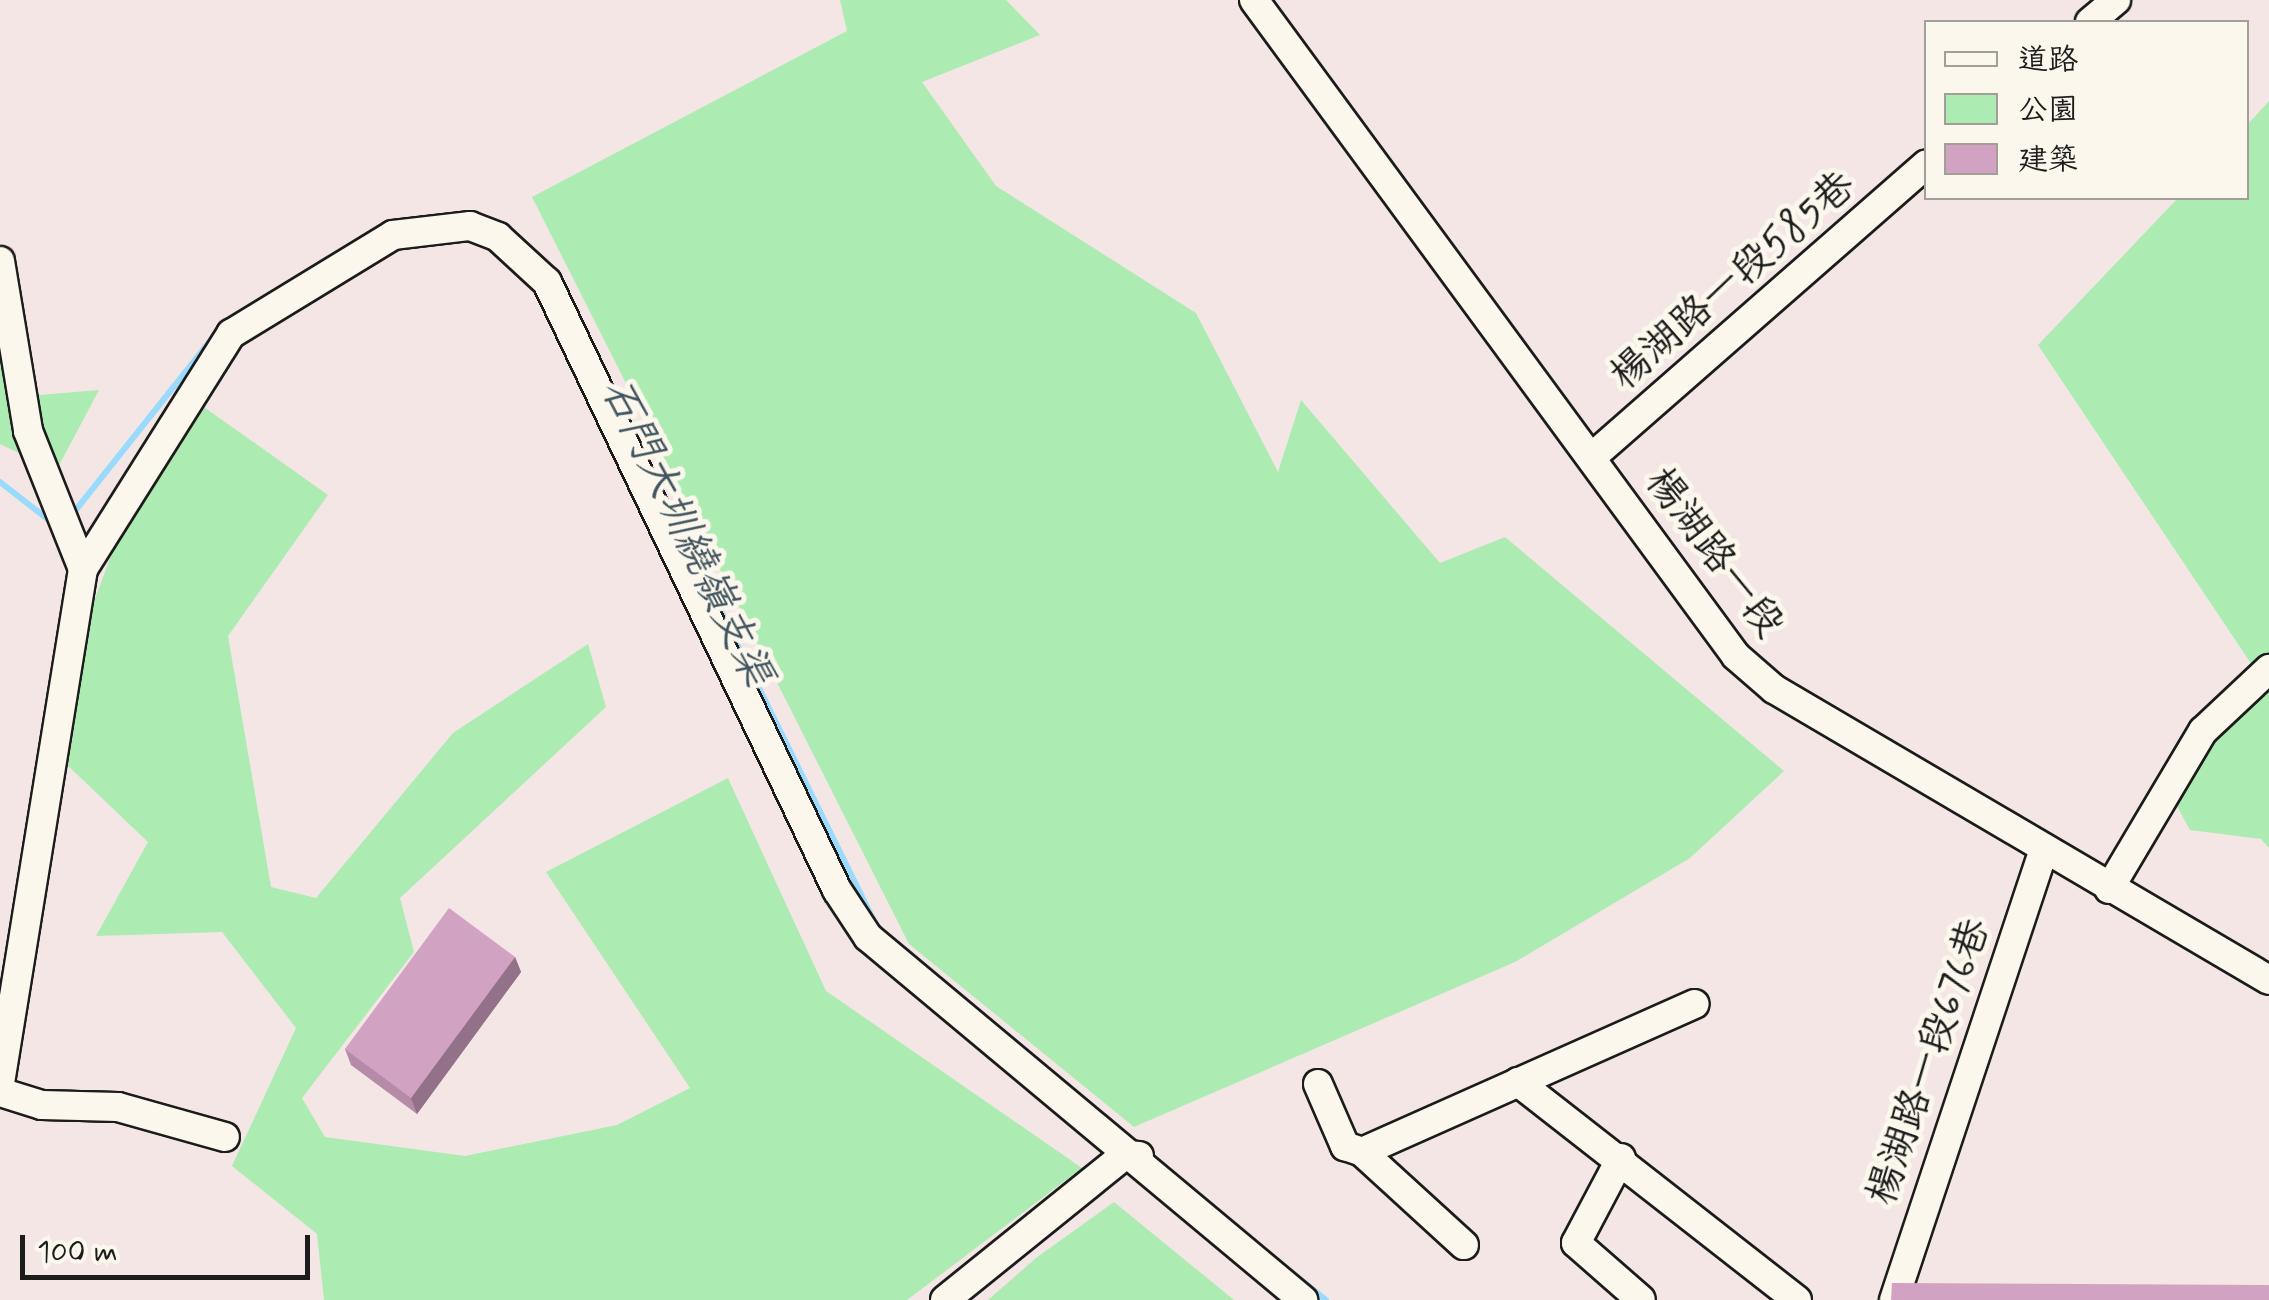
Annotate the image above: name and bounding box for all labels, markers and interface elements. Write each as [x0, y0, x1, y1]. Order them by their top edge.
legend [1924, 20, 2249, 200]
text: 道路 [2018, 41, 2078, 80]
text: 公園 [2018, 91, 2078, 130]
text: 建築 [2018, 141, 2078, 180]
street label: 楊湖路一段585巷 [1601, 162, 1865, 400]
water label: 石門大圳繞嶺支渠 [589, 371, 781, 695]
street label: 楊湖路一段 [1635, 459, 1793, 647]
street label: 楊湖路一段676巷 [1858, 913, 2000, 1211]
scale bar [25, 1215, 315, 1277]
text: 100 m [37, 1233, 118, 1272]

